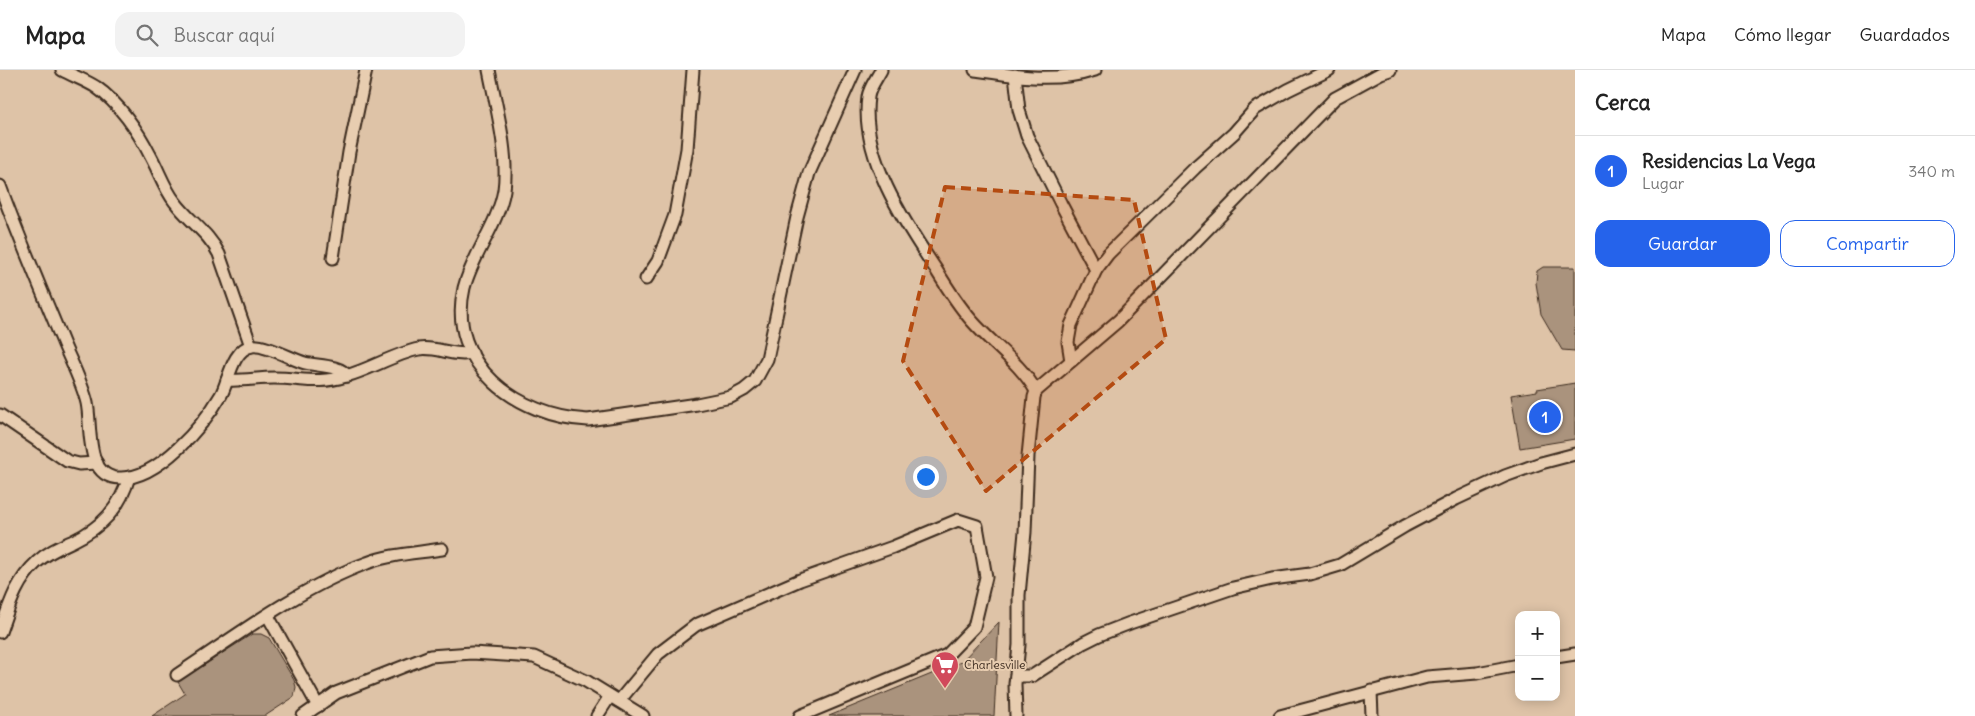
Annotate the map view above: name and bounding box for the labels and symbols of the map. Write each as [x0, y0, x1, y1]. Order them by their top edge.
pin: 1 [1529, 398, 1561, 436]
your location [913, 464, 939, 490]
supermarket icon: Charlesville [930, 650, 960, 689]
place label: Charlesville [964, 657, 1026, 672]

